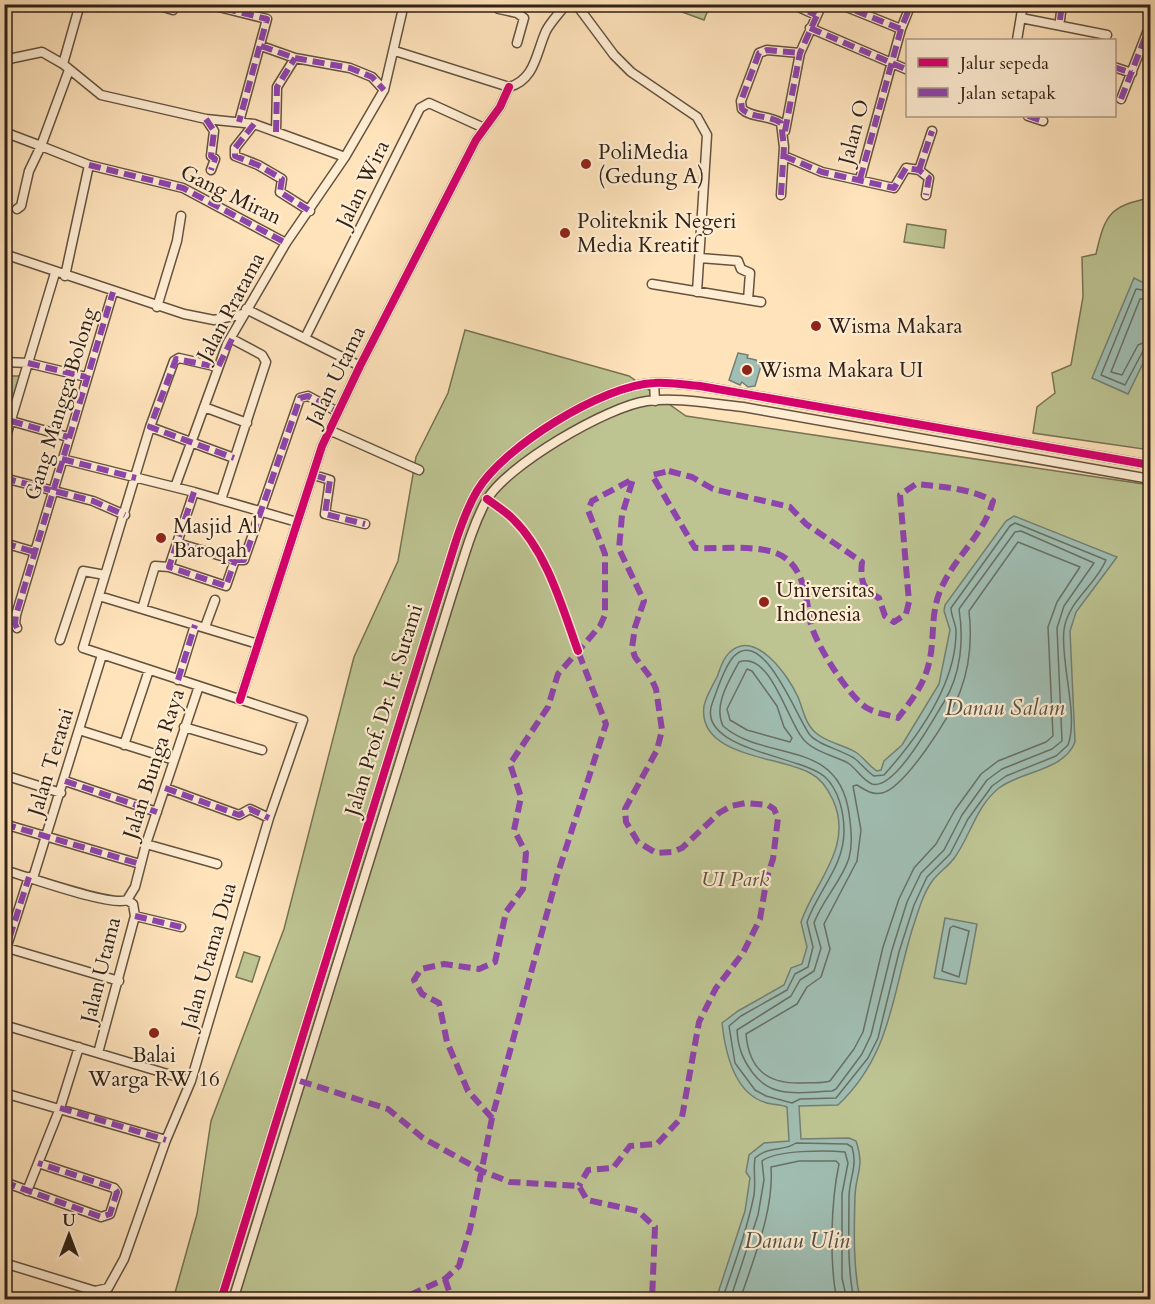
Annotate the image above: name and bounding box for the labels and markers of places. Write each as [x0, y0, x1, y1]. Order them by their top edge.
place label: PoliMedia (Gedung A) [598, 138, 704, 191]
marker: PoliMedia (Gedung A) [579, 157, 593, 171]
place label: Politeknik Negeri Media Kreatif [577, 207, 737, 260]
marker: Politeknik Negeri Media Kreatif [558, 226, 572, 240]
place label: Wisma Makara [827, 312, 963, 341]
marker: Wisma Makara [809, 319, 823, 333]
place label: Wisma Makara UI [758, 356, 923, 385]
marker: Wisma Makara UI [740, 363, 754, 377]
place label: Masjid Al Baroqah [173, 512, 258, 565]
marker: Masjid Al Baroqah [154, 531, 168, 545]
place label: Universitas Indonesia [776, 576, 874, 629]
marker: Universitas Indonesia [757, 595, 771, 609]
marker: Balai Warga RW 16 [147, 1026, 161, 1040]
place label: Balai Warga RW 16 [87, 1041, 220, 1094]

